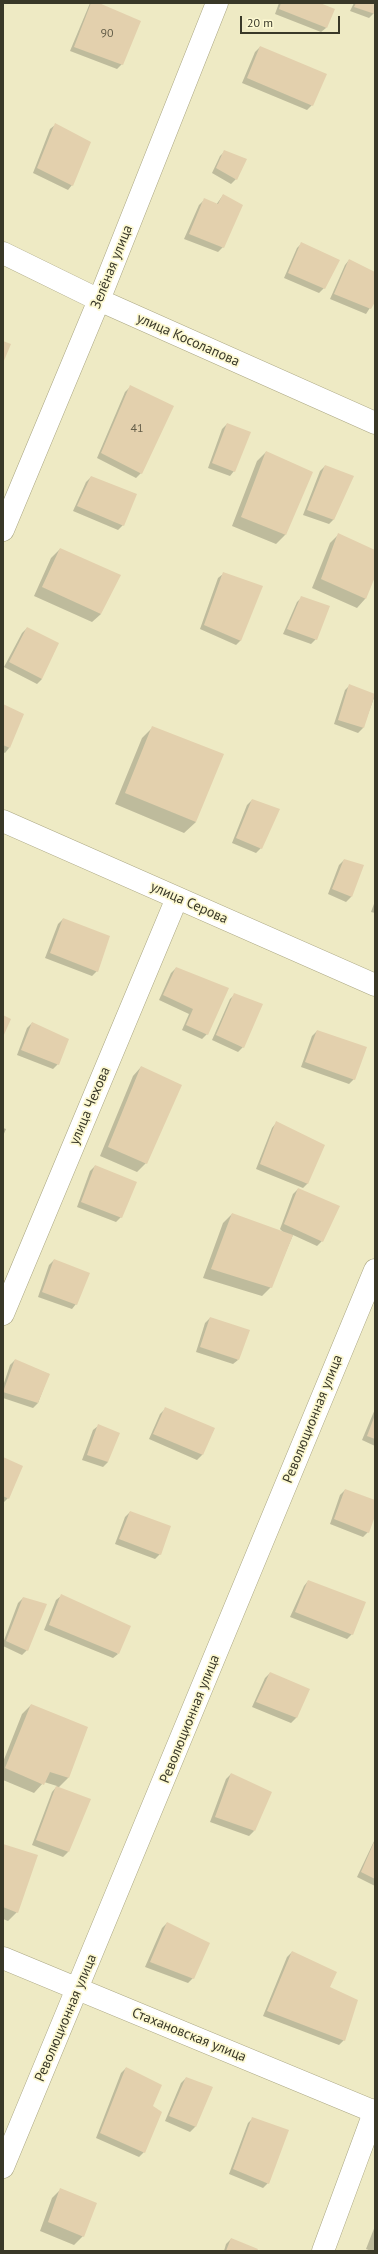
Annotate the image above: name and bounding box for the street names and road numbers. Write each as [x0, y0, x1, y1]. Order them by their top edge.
street label: Зелёная улица [88, 223, 136, 311]
street label: улица Косолапова [134, 310, 242, 370]
street label: улица Серова [148, 878, 230, 928]
street label: улица Чехова [66, 1065, 114, 1147]
street label: Революционная улица [280, 1352, 346, 1486]
street label: Революционная улица [157, 1652, 223, 1786]
street label: Революционная улица [32, 1952, 100, 2084]
street label: Стахановская улица [129, 2004, 249, 2066]

